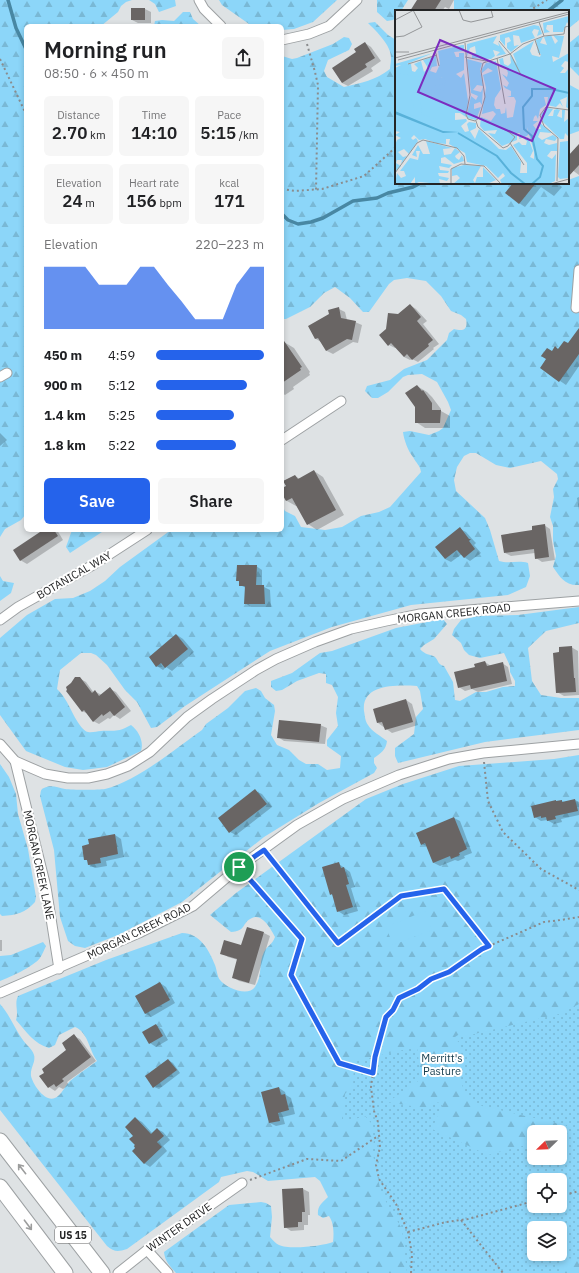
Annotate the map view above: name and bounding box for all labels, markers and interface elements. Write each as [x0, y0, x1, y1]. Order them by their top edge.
inset map [395, 10, 569, 184]
text: Morning run [44, 35, 167, 64]
button: share [222, 37, 264, 79]
text: 08:50 · 6 × 450 m [44, 65, 149, 82]
text: Distance [57, 108, 100, 122]
text: Time [142, 108, 166, 122]
text: Pace [217, 108, 241, 122]
text: 2.70 [52, 122, 88, 144]
text: 14:10 [131, 122, 177, 144]
text: 5:15 [200, 122, 236, 144]
text: km [88, 128, 106, 142]
text: /km [236, 128, 258, 142]
text: Elevation [56, 176, 101, 190]
text: Heart rate [129, 176, 179, 190]
text: kcal [219, 176, 239, 190]
text: 24 [62, 190, 83, 212]
text: 156 [126, 190, 157, 212]
text: 171 [214, 190, 245, 212]
text: m [83, 196, 95, 210]
text: bpm [157, 196, 182, 210]
text: Elevation [44, 236, 98, 253]
text: 220–223 m [195, 236, 264, 253]
text: 450 m [44, 347, 82, 364]
text: 4:59 [108, 347, 135, 364]
text: 900 m [44, 377, 82, 394]
text: 5:12 [108, 377, 135, 394]
text: 1.4 km [44, 407, 86, 424]
text: 5:25 [108, 407, 135, 424]
text: 1.8 km [44, 437, 86, 454]
text: 5:22 [108, 437, 135, 454]
button: Save [44, 478, 150, 524]
button: Share [158, 478, 264, 524]
street label: BOTANICAL WAY [34, 548, 114, 602]
street label: MORGAN CREEK ROAD [397, 600, 511, 626]
street label: MORGAN CREEK LANE [21, 809, 57, 921]
pin [222, 850, 256, 884]
icon: arrive [228, 856, 250, 878]
street label: MORGAN CREEK ROAD [85, 900, 193, 962]
park label: Merritt's Pasture [421, 1051, 463, 1078]
north arrow [527, 1125, 567, 1165]
map controls [527, 1125, 567, 1261]
one-way arrow [18, 1164, 26, 1175]
button: locate [527, 1173, 567, 1213]
street label: WINTER DRIVE [144, 1199, 214, 1255]
one-way arrow [24, 1220, 33, 1231]
button: layers [527, 1221, 567, 1261]
road number: US 15 [55, 1227, 91, 1243]

